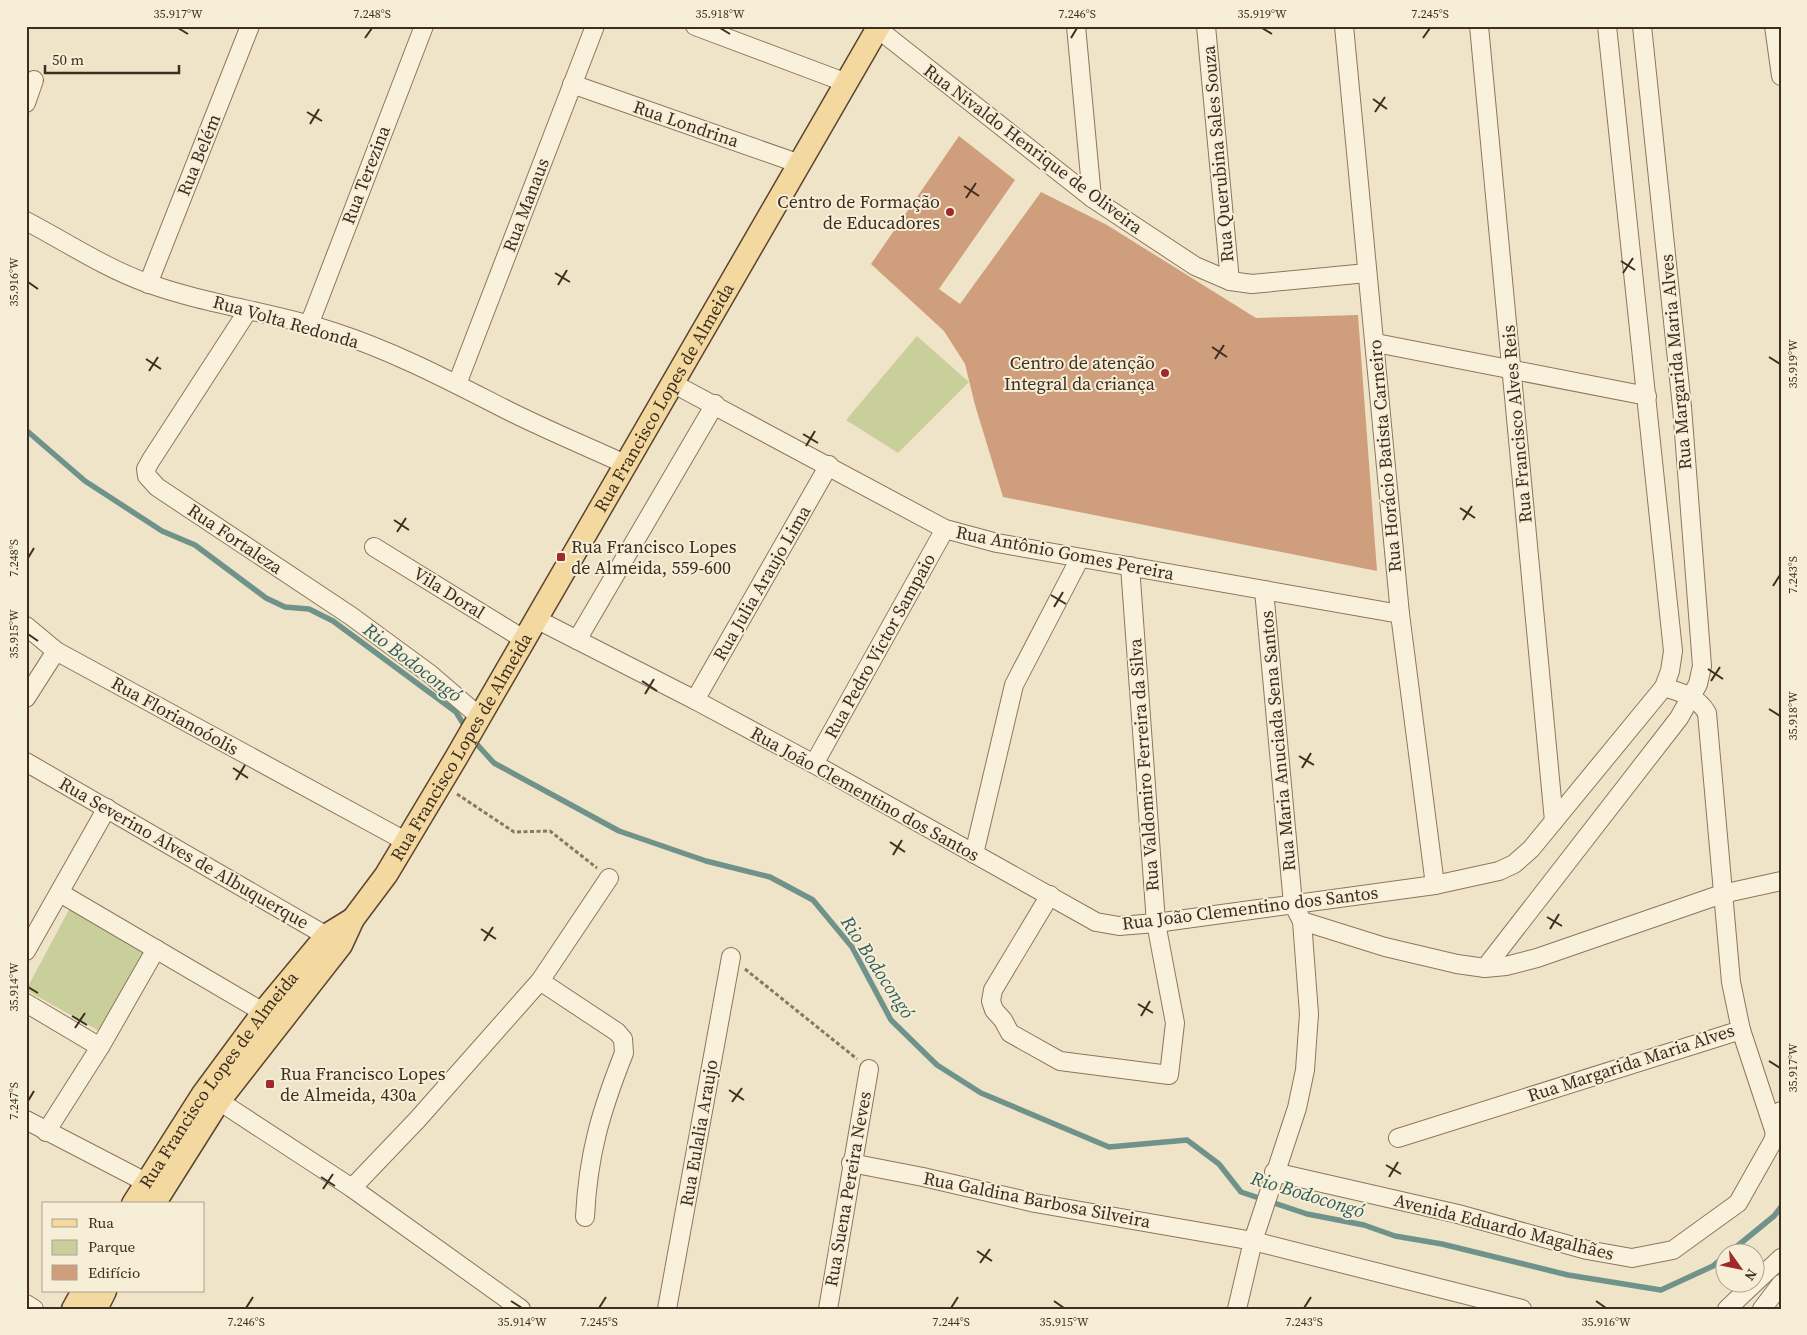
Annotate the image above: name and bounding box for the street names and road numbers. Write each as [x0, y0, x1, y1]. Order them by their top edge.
street label: Rua Querubina Sales Souza [1196, 44, 1239, 263]
street label: Rua Nivaldo Henrique de Oliveira [919, 58, 1149, 240]
street label: Rua Londrina [630, 94, 743, 154]
street label: Rua Belém [171, 110, 226, 200]
street label: Rua Terezina [335, 121, 396, 228]
street label: Rua Manaus [496, 154, 555, 255]
street label: Rua Margarida Maria Alves [1654, 253, 1697, 471]
street label: Rua Francisco Lopes de Almeida [588, 278, 740, 517]
street label: Rua Volta Redonda [210, 289, 363, 355]
street label: Rua Francisco Alves Reis [1495, 324, 1538, 524]
street label: Rua Horácio Batista Carneiro [1362, 339, 1407, 573]
street label: Rua Fortaleza [183, 498, 288, 580]
street label: Rua Julia Araujo Lima [707, 500, 817, 665]
street label: Rua Antônio Gomes Pereira [954, 519, 1177, 586]
street label: Rua Pedro Victor Sampaio [818, 548, 941, 743]
street label: Vila Doral [409, 561, 490, 624]
street label: Rua Maria Anuciada Sena Santos [1254, 609, 1301, 873]
street label: Rua Francisco Lopes de Almeida [384, 627, 538, 866]
street label: Rua Valdomiro Ferreira da Silva [1122, 637, 1165, 892]
street label: Rua Florianoóolis [107, 670, 244, 761]
street label: Rua João Clementino dos Santos [746, 720, 984, 867]
street label: Rua Severino Alves de Albuquerque [55, 771, 314, 934]
street label: Rua João Clementino dos Santos [1120, 879, 1380, 936]
street label: Rua Francisco Lopes de Almeida [133, 965, 304, 1193]
street label: Rua Margarida Maria Alves [1524, 1017, 1738, 1108]
street label: Rua Eulalia Araujo [673, 1057, 724, 1208]
street label: Rua Suena Pereira Neves [818, 1089, 877, 1289]
street label: Rua Galdina Barbosa Silveira [921, 1165, 1154, 1234]
street label: Avenida Eduardo Magalhães [1391, 1187, 1617, 1266]

